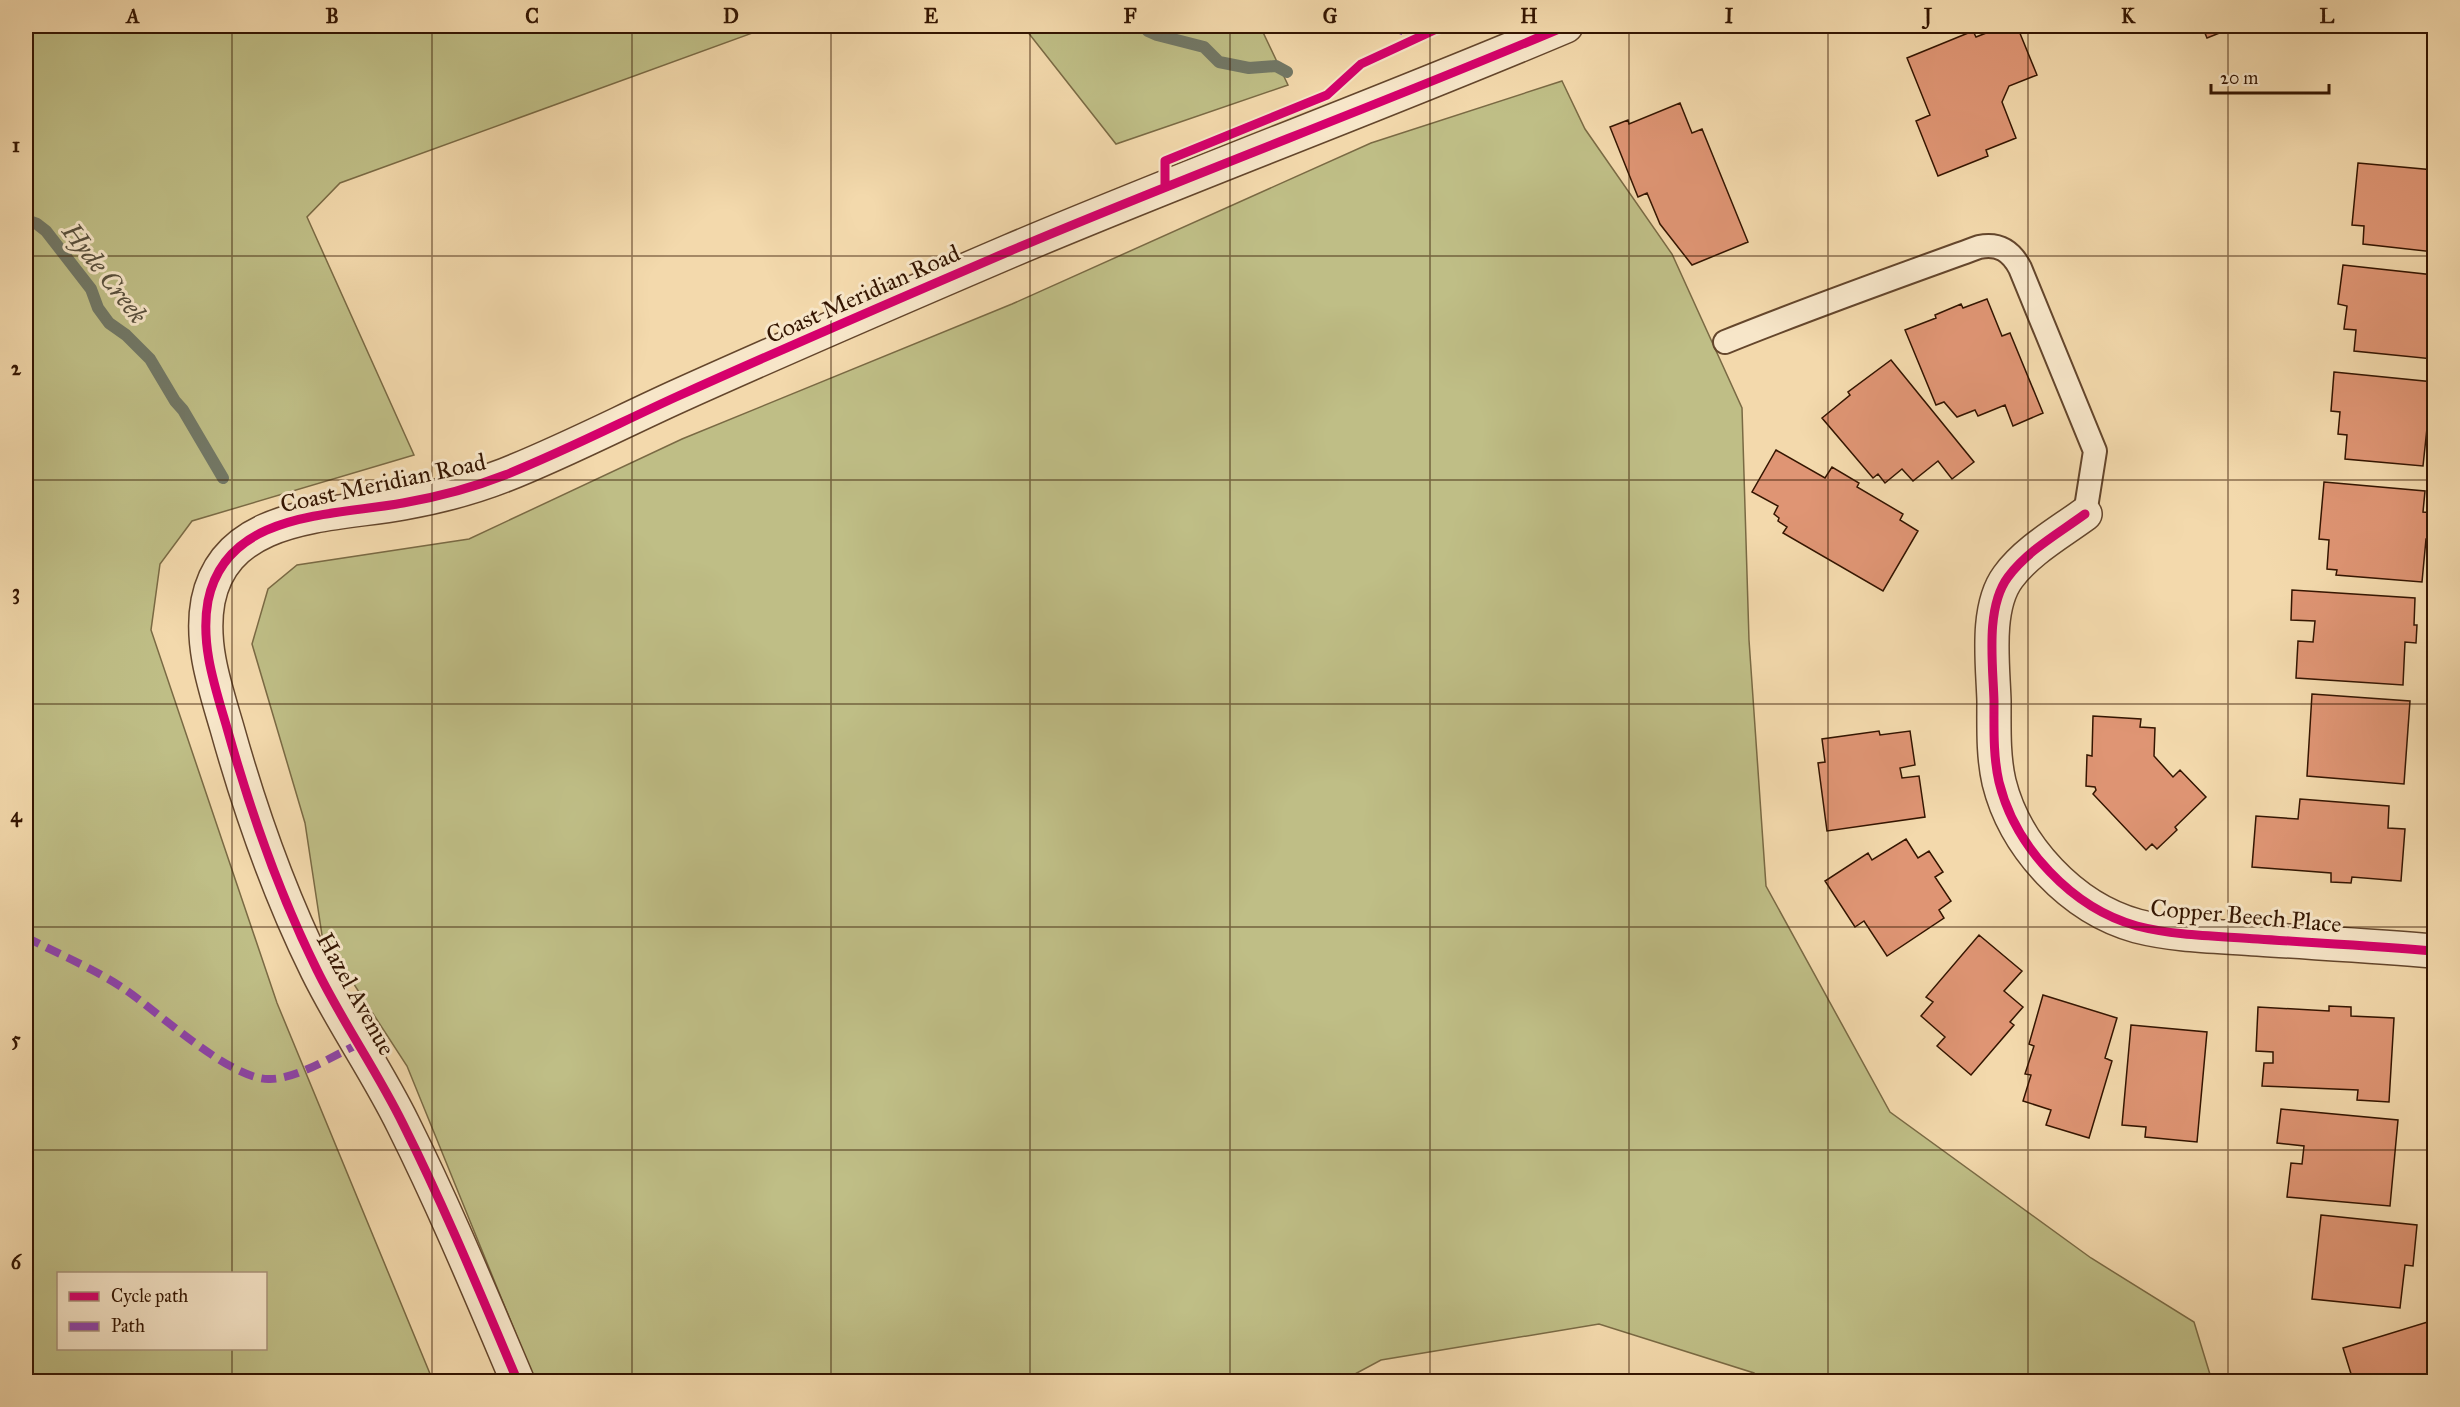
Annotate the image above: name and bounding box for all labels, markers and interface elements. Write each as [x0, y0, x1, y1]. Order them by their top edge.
text: A [124, 4, 140, 28]
text: B [325, 4, 339, 28]
text: C [525, 4, 539, 28]
text: D [723, 4, 739, 28]
text: E [924, 4, 939, 28]
text: F [1123, 4, 1137, 28]
text: G [1323, 4, 1338, 28]
text: H [1520, 4, 1538, 28]
text: I [1725, 4, 1734, 28]
text: J [1921, 4, 1933, 30]
text: K [2121, 4, 2136, 28]
text: L [2320, 4, 2335, 28]
scale bar [2211, 57, 2330, 95]
text: 20 m [2220, 67, 2258, 89]
text: 1 [12, 133, 20, 157]
water label: Hyde Creek [55, 215, 155, 330]
street label: Coast Meridian Road [761, 238, 965, 350]
text: 2 [11, 356, 22, 380]
street label: Coast Meridian Road [278, 447, 488, 519]
text: 3 [12, 580, 20, 605]
text: 4 [10, 803, 22, 828]
street label: Copper Beech Place [2149, 893, 2343, 939]
street label: Hazel Avenue [310, 927, 402, 1061]
text: 5 [11, 1027, 21, 1051]
text: 6 [11, 1250, 23, 1274]
legend [57, 1272, 267, 1350]
text: Cycle path [111, 1285, 188, 1307]
text: Path [111, 1315, 145, 1337]

